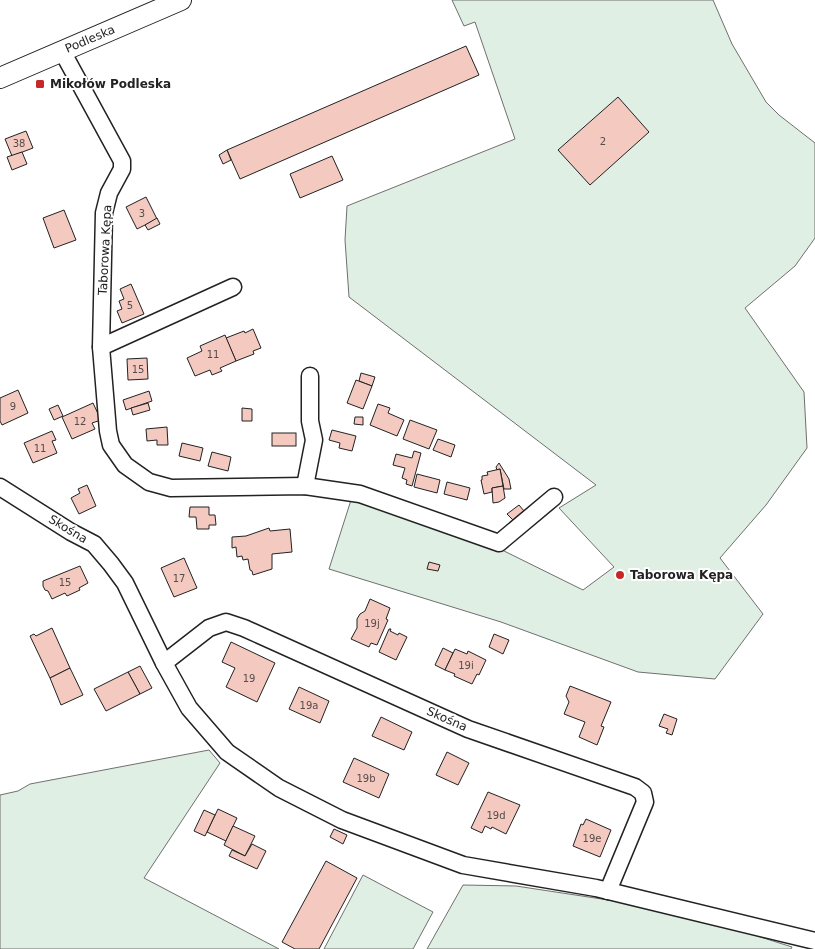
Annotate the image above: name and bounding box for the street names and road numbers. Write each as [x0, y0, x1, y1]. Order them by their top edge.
street label: Podleska [63, 22, 117, 56]
street label: Taborowa Kępa [96, 204, 114, 297]
street label: Skośna [46, 512, 90, 546]
street label: Skośna [425, 704, 469, 734]

